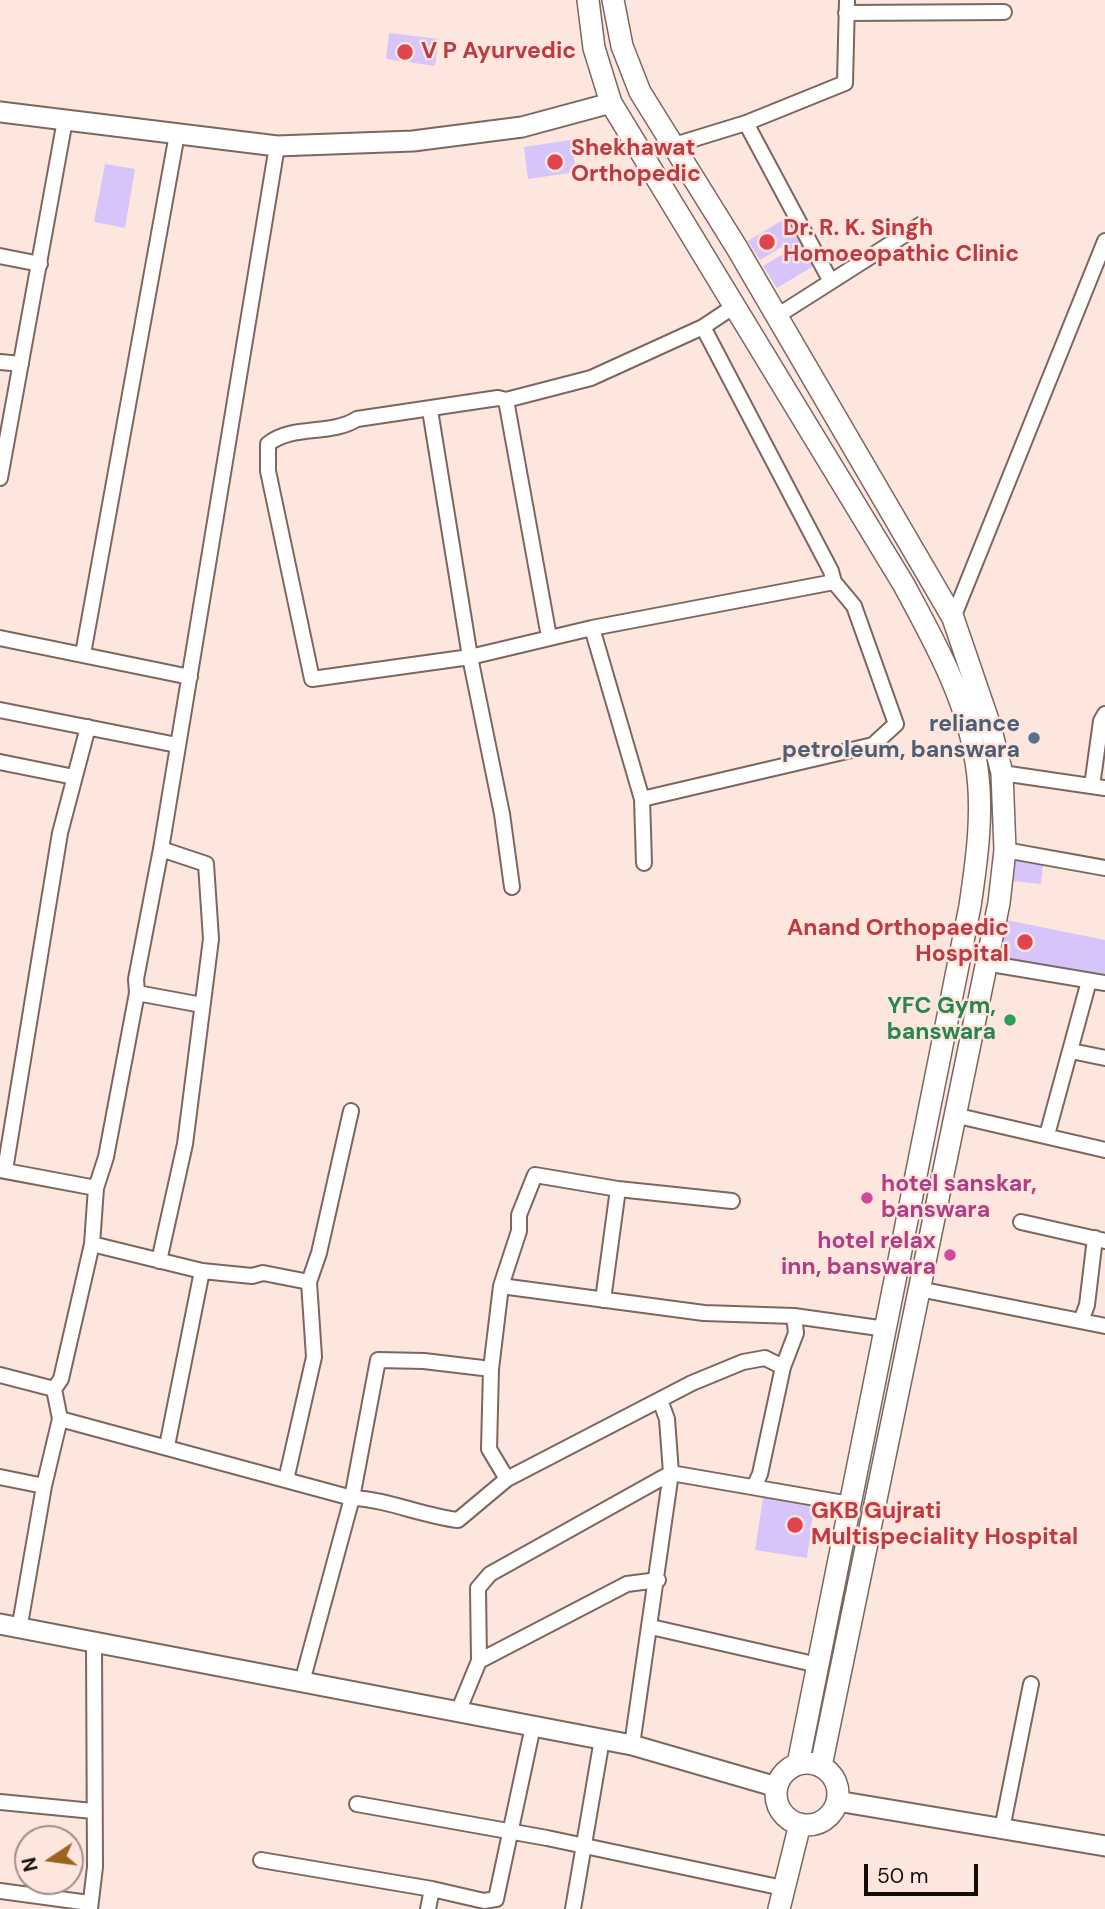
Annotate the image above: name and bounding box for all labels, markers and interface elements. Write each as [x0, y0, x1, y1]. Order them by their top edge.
place label: V P Ayurvedic [421, 38, 576, 66]
marker: V P Ayurvedic [395, 42, 415, 62]
place label: Shekhawat Orthopedic [571, 135, 701, 189]
marker: Shekhawat Orthopedic [545, 152, 565, 172]
place label: Dr. R. K. Singh Homoeopathic Clinic [783, 215, 1019, 269]
marker: Dr. R. K. Singh Homoeopathic Clinic [757, 232, 777, 252]
place label: reliance petroleum, banswara [782, 711, 1020, 765]
marker: reliance petroleum, banswara [1026, 730, 1042, 746]
place label: Anand Orthopaedic Hospital [787, 915, 1009, 969]
marker: Anand Orthopaedic Hospital [1015, 932, 1035, 952]
place label: YFC Gym, banswara [887, 993, 996, 1047]
marker: YFC Gym, banswara [1002, 1012, 1018, 1028]
place label: hotel sanskar, banswara [881, 1171, 1037, 1225]
marker: hotel sanskar, banswara [859, 1190, 875, 1206]
place label: hotel relax inn, banswara [781, 1228, 936, 1282]
marker: hotel relax inn, banswara [942, 1247, 958, 1263]
place label: GKB Gujrati Multispeciality Hospital [811, 1498, 1078, 1552]
marker: GKB Gujrati Multispeciality Hospital [785, 1515, 805, 1535]
north arrow [14, 1825, 84, 1895]
scale bar [867, 1850, 981, 1894]
text: N [16, 1855, 44, 1874]
text: 50 m [877, 1862, 928, 1890]

